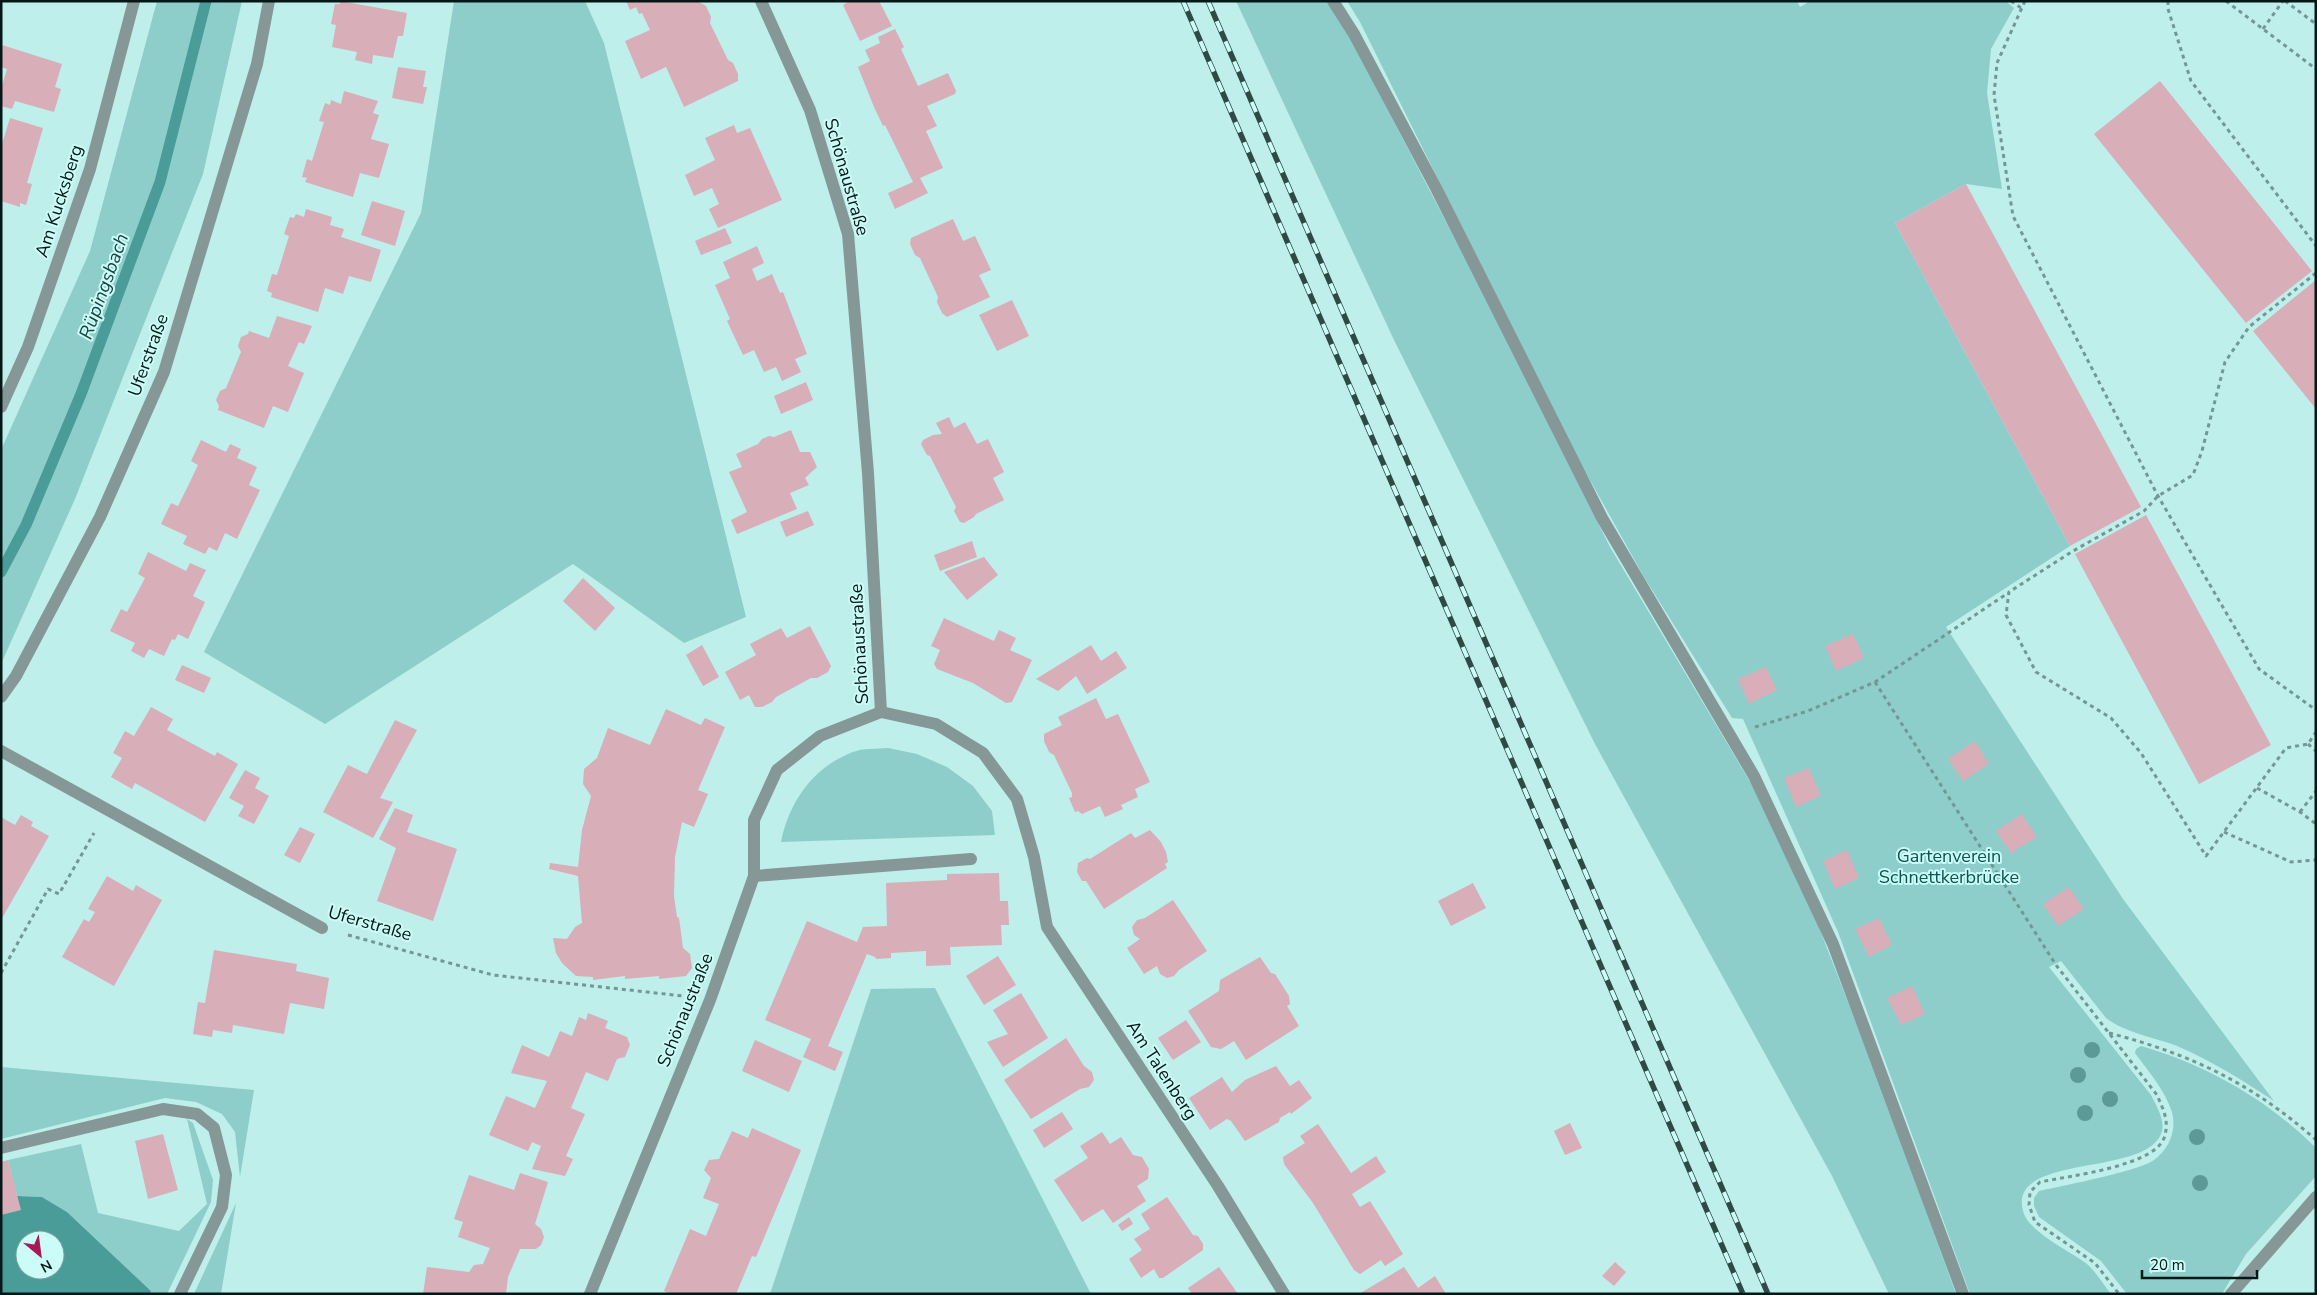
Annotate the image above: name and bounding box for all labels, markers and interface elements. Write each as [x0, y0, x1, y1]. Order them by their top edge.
street label: Schönaustraße [819, 116, 875, 238]
street label: Am Kucksberg [29, 142, 89, 260]
water label: Rüpingsbach [73, 230, 135, 343]
street label: Uferstraße [122, 310, 174, 400]
street label: Schönaustraße [844, 583, 874, 705]
park label: Gartenverein Schnettkerbrücke [1879, 844, 2019, 889]
street label: Uferstraße [325, 900, 415, 946]
street label: Schönaustraße [651, 949, 719, 1071]
street label: Am Talenberg [1121, 1016, 1203, 1124]
north arrow [15, 1230, 65, 1280]
scale bar [2142, 1248, 2257, 1280]
text: N [37, 1255, 55, 1277]
text: 20 m [2150, 1255, 2185, 1275]

